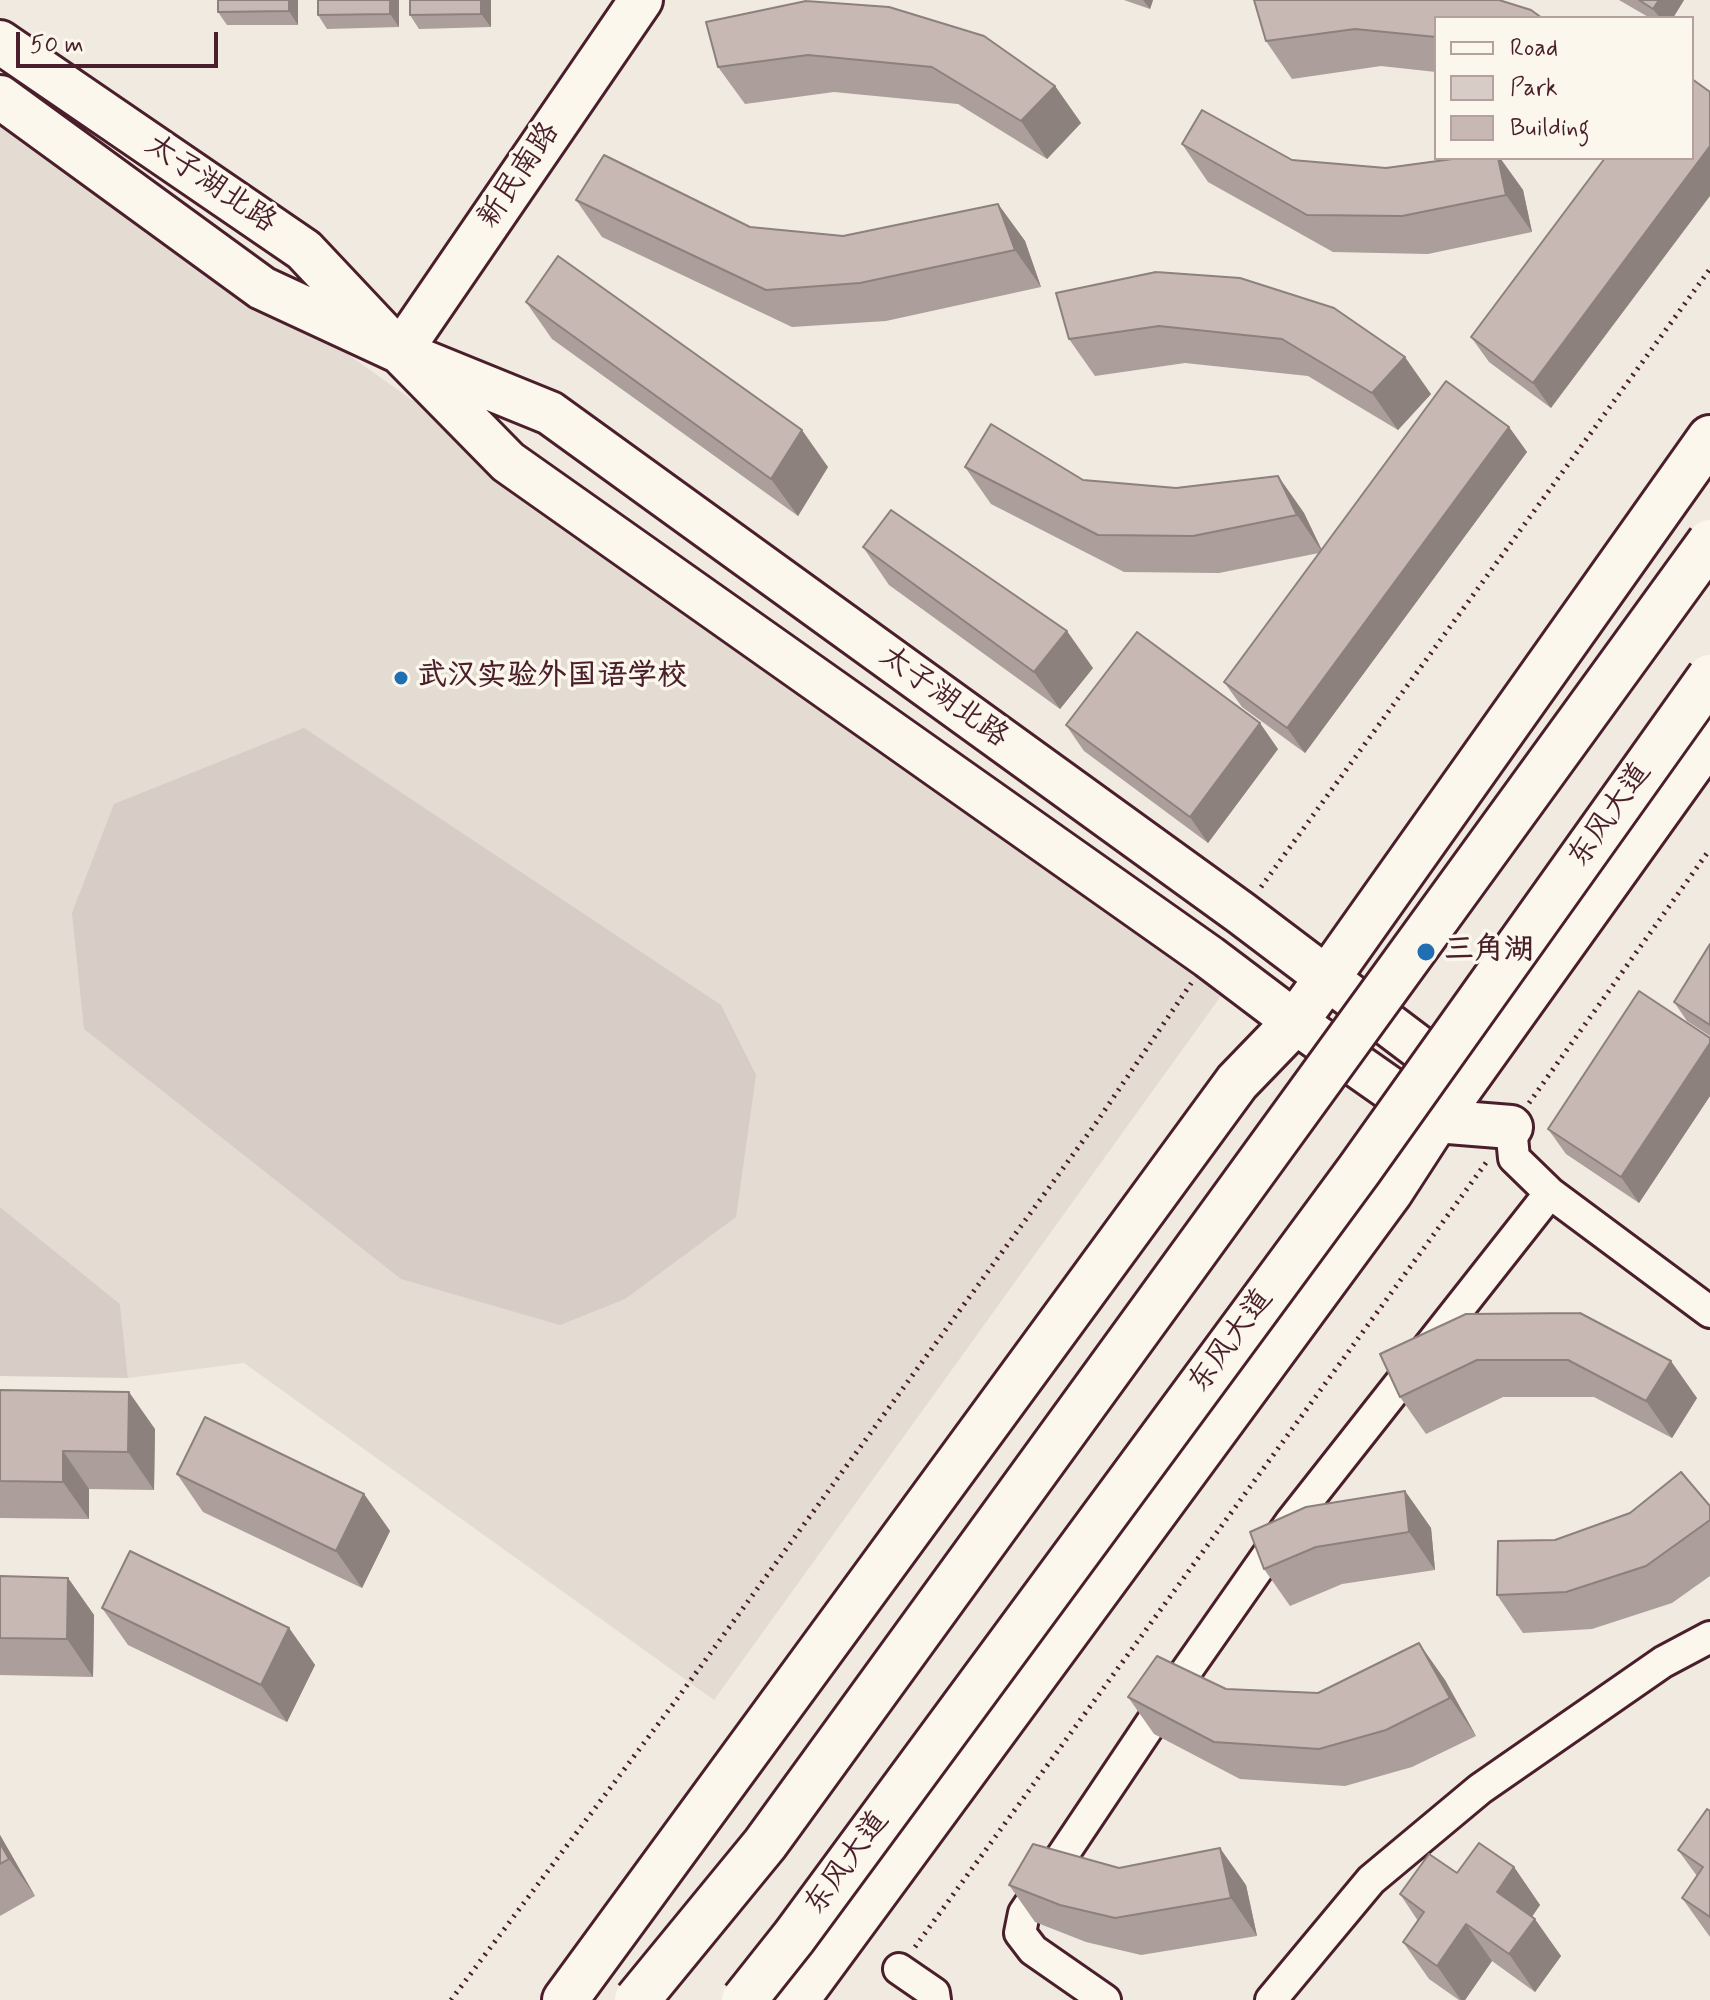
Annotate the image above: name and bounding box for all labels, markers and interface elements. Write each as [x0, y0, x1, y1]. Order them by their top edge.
scale bar [20, 16, 222, 66]
legend [1434, 16, 1694, 160]
text: 50 m [30, 30, 84, 61]
text: Road [1510, 33, 1558, 64]
text: Park [1510, 73, 1558, 104]
text: Building [1510, 113, 1590, 144]
street label: 新民南路 [472, 116, 568, 236]
street label: 太子湖北路 [138, 128, 282, 242]
street label: 太子湖北路 [872, 639, 1014, 757]
place label: 武汉实验外国语学校 [417, 660, 687, 696]
marker: 武汉实验外国语学校 [392, 669, 410, 687]
street label: 东风大道 [1562, 757, 1660, 875]
place label: 三角湖 [1444, 934, 1534, 970]
marker: 三角湖 [1415, 941, 1437, 963]
street label: 东风大道 [1182, 1283, 1282, 1401]
street label: 东风大道 [798, 1805, 898, 1923]

